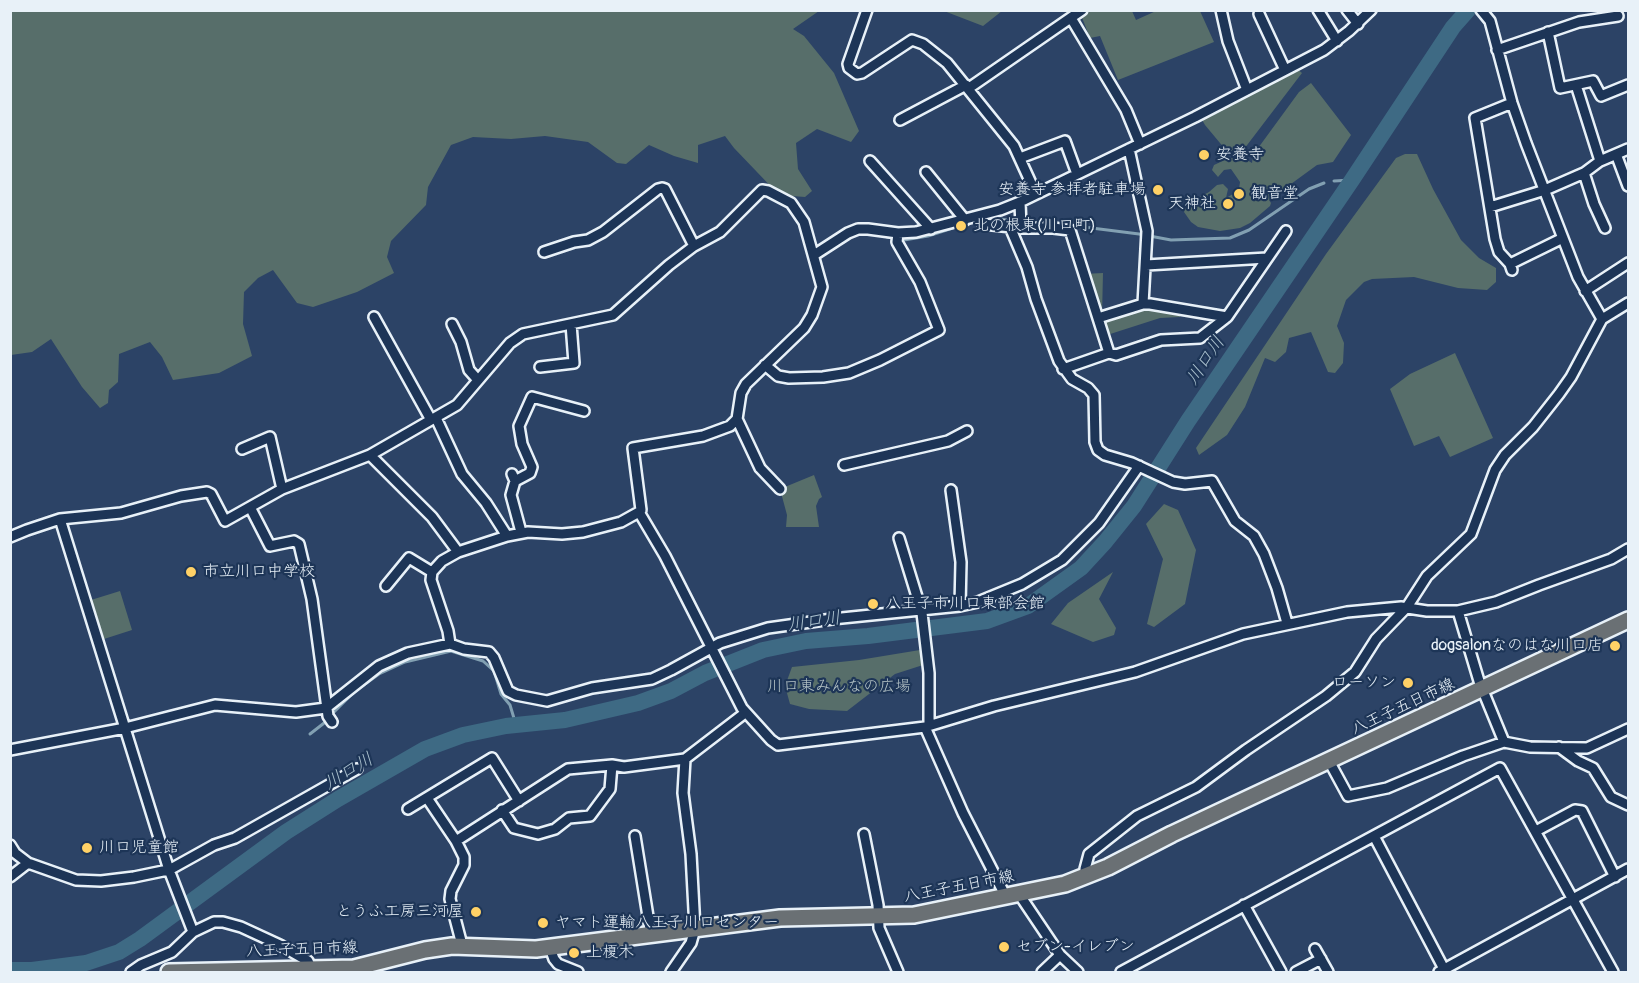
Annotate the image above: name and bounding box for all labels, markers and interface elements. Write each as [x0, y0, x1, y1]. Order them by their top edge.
place label: 安養寺 [1216, 145, 1264, 165]
marker: 安養寺 [1197, 148, 1211, 162]
place label: 安養寺 参拝者駐車場 [999, 180, 1146, 200]
marker: 安養寺 参拝者駐車場 [1151, 183, 1165, 197]
place label: 観音堂 [1251, 184, 1299, 204]
marker: 観音堂 [1232, 187, 1246, 201]
place label: 天神社 [1168, 194, 1216, 214]
marker: 天神社 [1221, 197, 1235, 211]
place label: 北の根東(川口町) [973, 216, 1096, 236]
marker: 北の根東(川口町) [954, 219, 968, 233]
water label: 川口川 [1182, 333, 1230, 389]
place label: 市立川口中学校 [203, 562, 315, 582]
marker: 市立川口中学校 [184, 565, 198, 579]
place label: 八王子市川口東部会館 [885, 594, 1045, 614]
marker: 八王子市川口東部会館 [866, 597, 880, 611]
water label: 川口川 [786, 608, 842, 636]
place label: dogsalonなのはな川口店 [1431, 636, 1603, 656]
marker: dogsalonなのはな川口店 [1608, 639, 1622, 653]
place label: ローソン [1332, 673, 1396, 693]
street label: 八王子五日市線 [1348, 675, 1458, 739]
marker: ローソン [1401, 676, 1415, 690]
park label: 川口東みんなの広場 [767, 677, 911, 697]
water label: 川口川 [320, 749, 378, 795]
place label: 川口児童館 [99, 838, 179, 858]
marker: 川口児童館 [80, 841, 94, 855]
street label: 八王子五日市線 [902, 867, 1016, 907]
place label: とうふ工房三河屋 [336, 902, 464, 922]
marker: とうふ工房三河屋 [469, 905, 483, 919]
place label: ヤマト運輸八王子川口センター [555, 913, 779, 933]
marker: ヤマト運輸八王子川口センター [536, 916, 550, 930]
place label: セブン-イレブン [1016, 937, 1135, 957]
street label: 八王子五日市線 [246, 938, 358, 962]
marker: セブン-イレブン [997, 940, 1011, 954]
place label: 上榎木 [586, 943, 634, 963]
marker: 上榎木 [567, 946, 581, 960]

